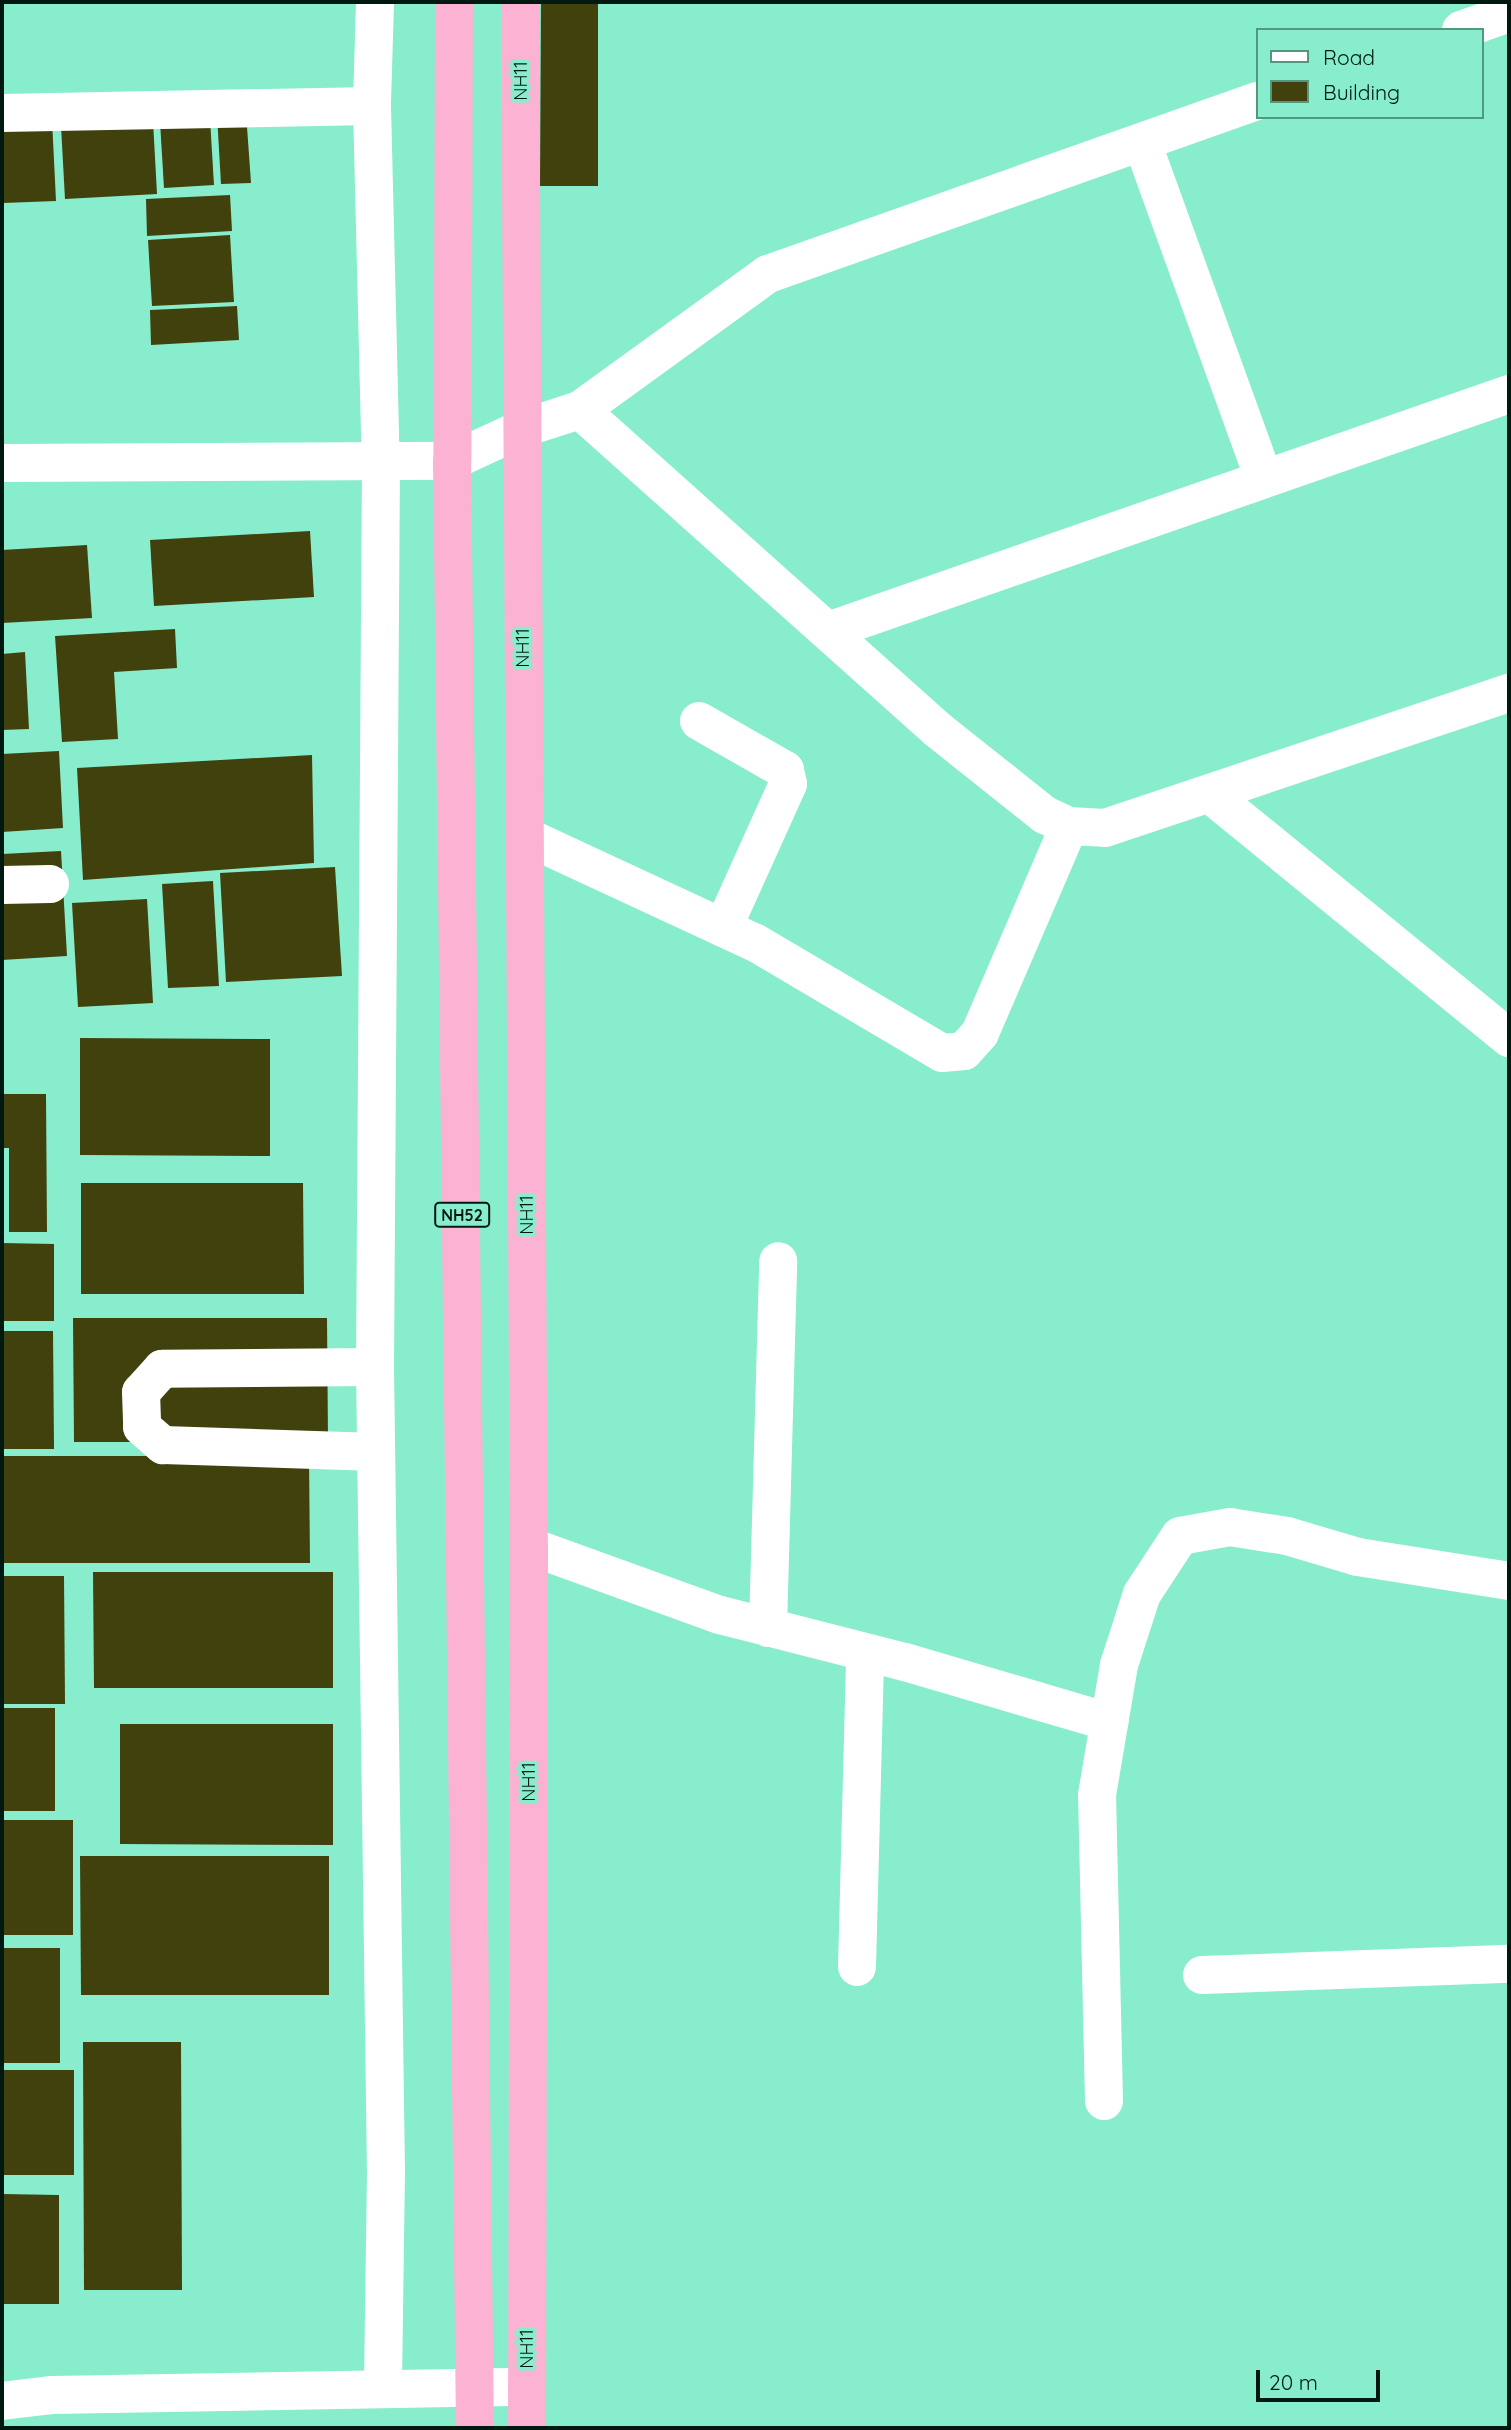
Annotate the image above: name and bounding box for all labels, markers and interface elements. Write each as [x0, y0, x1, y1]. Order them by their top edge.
legend [1256, 28, 1483, 119]
text: Road [1323, 44, 1375, 70]
street label: NH11 [510, 61, 532, 101]
text: Building [1323, 79, 1400, 105]
street label: NH11 [512, 628, 534, 668]
street label: NH11 [516, 1195, 538, 1235]
road number: NH52 [434, 1203, 490, 1228]
street label: NH11 [518, 1762, 540, 1802]
street label: NH11 [516, 2329, 538, 2369]
scale bar [1259, 2356, 1383, 2400]
text: 20 m [1269, 2369, 1318, 2395]

